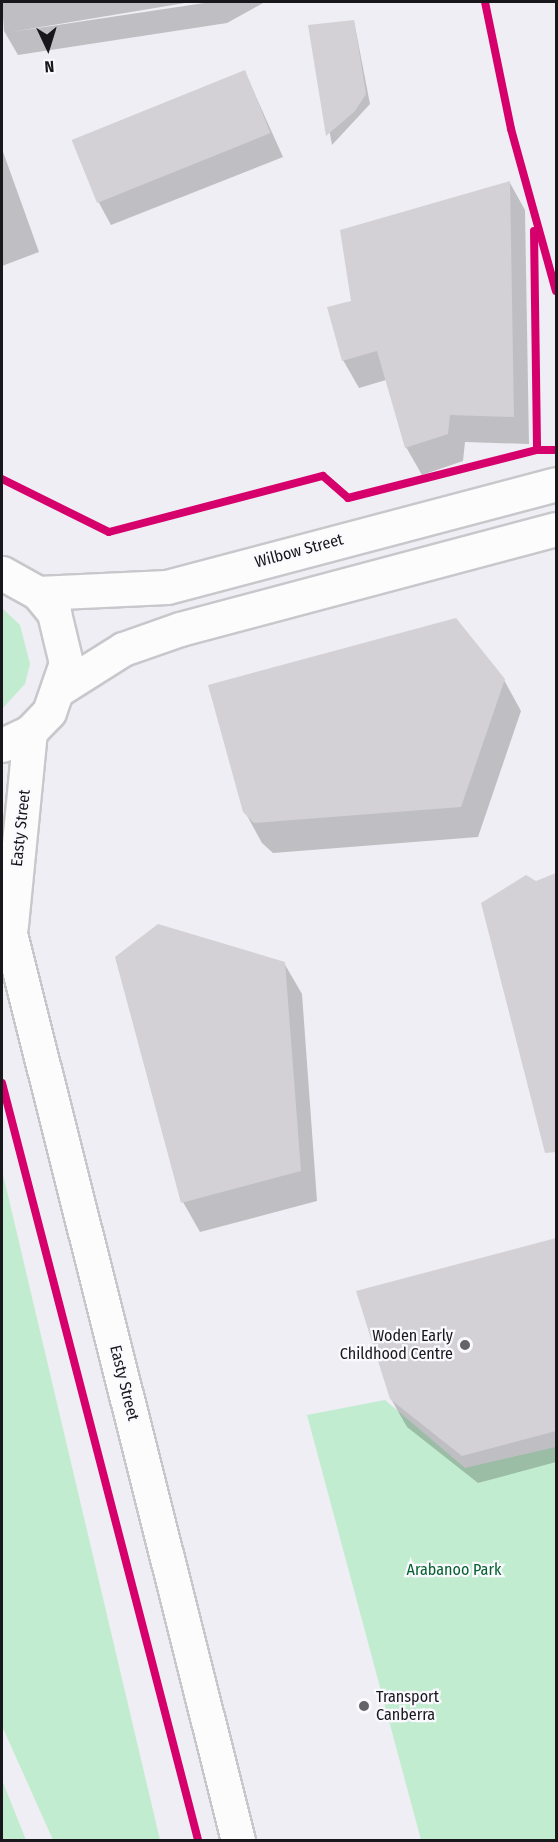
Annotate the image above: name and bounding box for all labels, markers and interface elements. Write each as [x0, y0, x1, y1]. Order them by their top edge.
north arrow [18, 18, 78, 78]
text: N [44, 57, 55, 76]
street label: Wilbow Street [253, 530, 345, 572]
street label: Easty Street [7, 789, 35, 867]
place label: Woden Early Childhood Centre [340, 1326, 453, 1364]
marker: Woden Early Childhood Centre [458, 1338, 472, 1352]
street label: Easty Street [105, 1343, 143, 1423]
park label: Arabanoo Park [407, 1560, 501, 1580]
place label: Transport Canberra [376, 1687, 439, 1725]
marker: Transport Canberra [357, 1699, 371, 1713]

